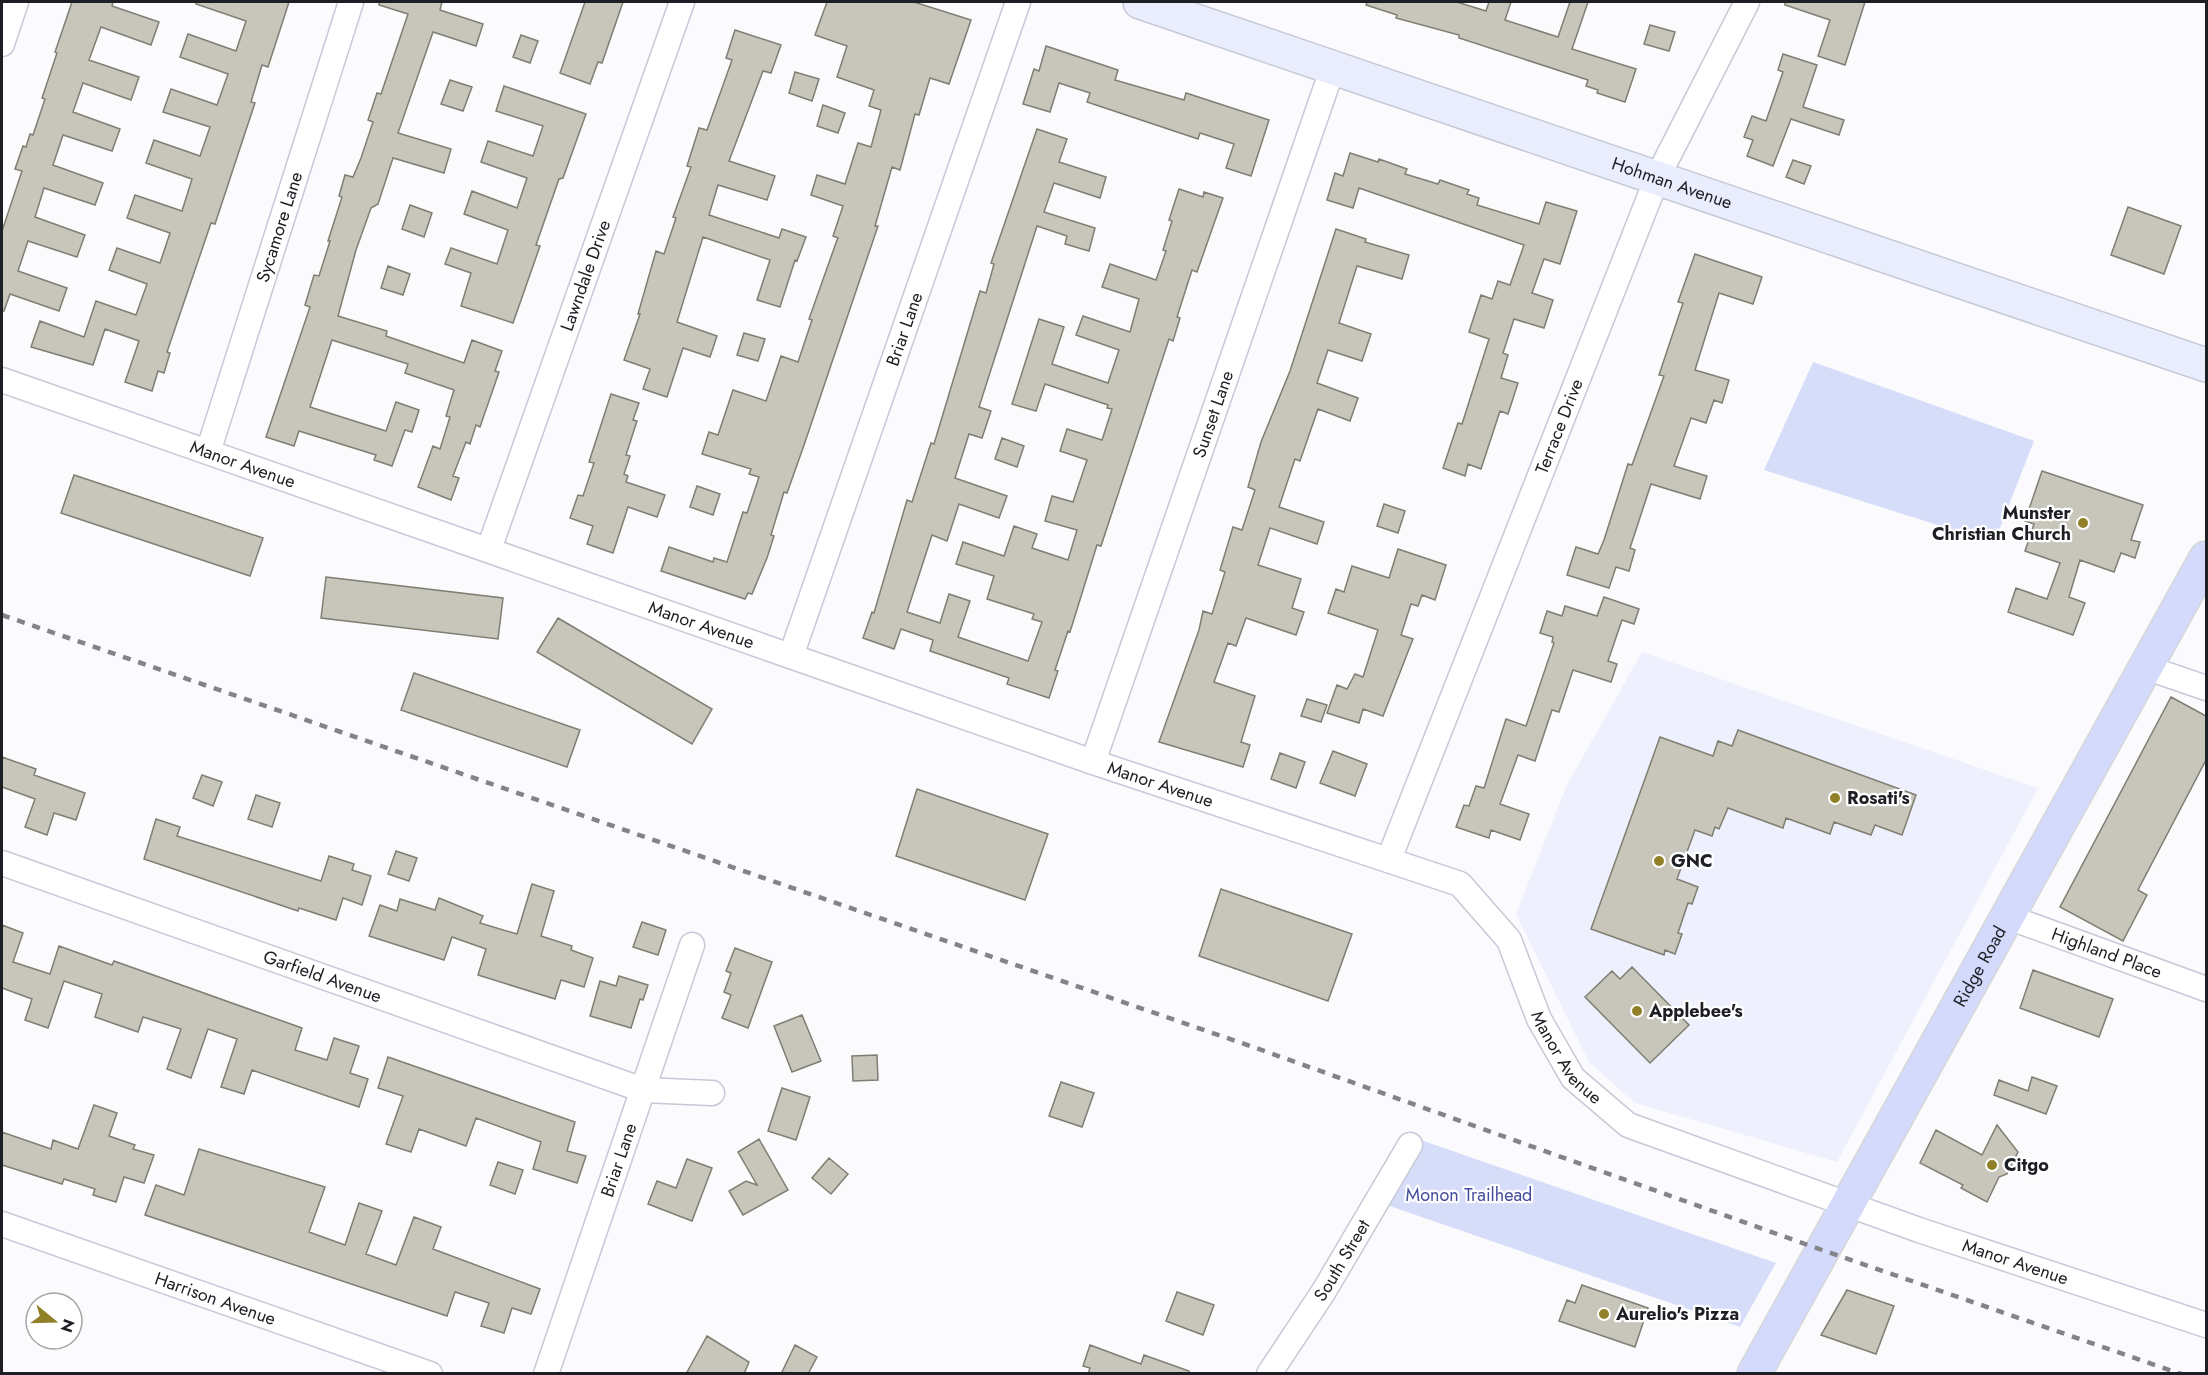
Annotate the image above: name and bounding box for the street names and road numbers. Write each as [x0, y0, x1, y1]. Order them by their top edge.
street label: Hohman Avenue [1608, 151, 1736, 216]
street label: Sycamore Lane [250, 168, 309, 286]
street label: Lawndale Drive [554, 216, 617, 335]
street label: Briar Lane [880, 289, 929, 370]
street label: Sunset Lane [1186, 367, 1240, 461]
street label: Terrace Drive [1529, 375, 1590, 478]
street label: Manor Avenue [186, 434, 299, 495]
street label: Manor Avenue [645, 594, 758, 655]
street label: Manor Avenue [1104, 755, 1217, 814]
street label: Ridge Road [1947, 921, 2013, 1012]
street label: Highland Place [2048, 921, 2166, 985]
street label: Garfield Avenue [260, 944, 385, 1009]
street label: Manor Avenue [1524, 1007, 1608, 1110]
street label: Briar Lane [594, 1120, 643, 1201]
street label: South Street [1308, 1214, 1377, 1307]
street label: Manor Avenue [1959, 1232, 2072, 1292]
street label: Harrison Avenue [151, 1266, 279, 1332]

